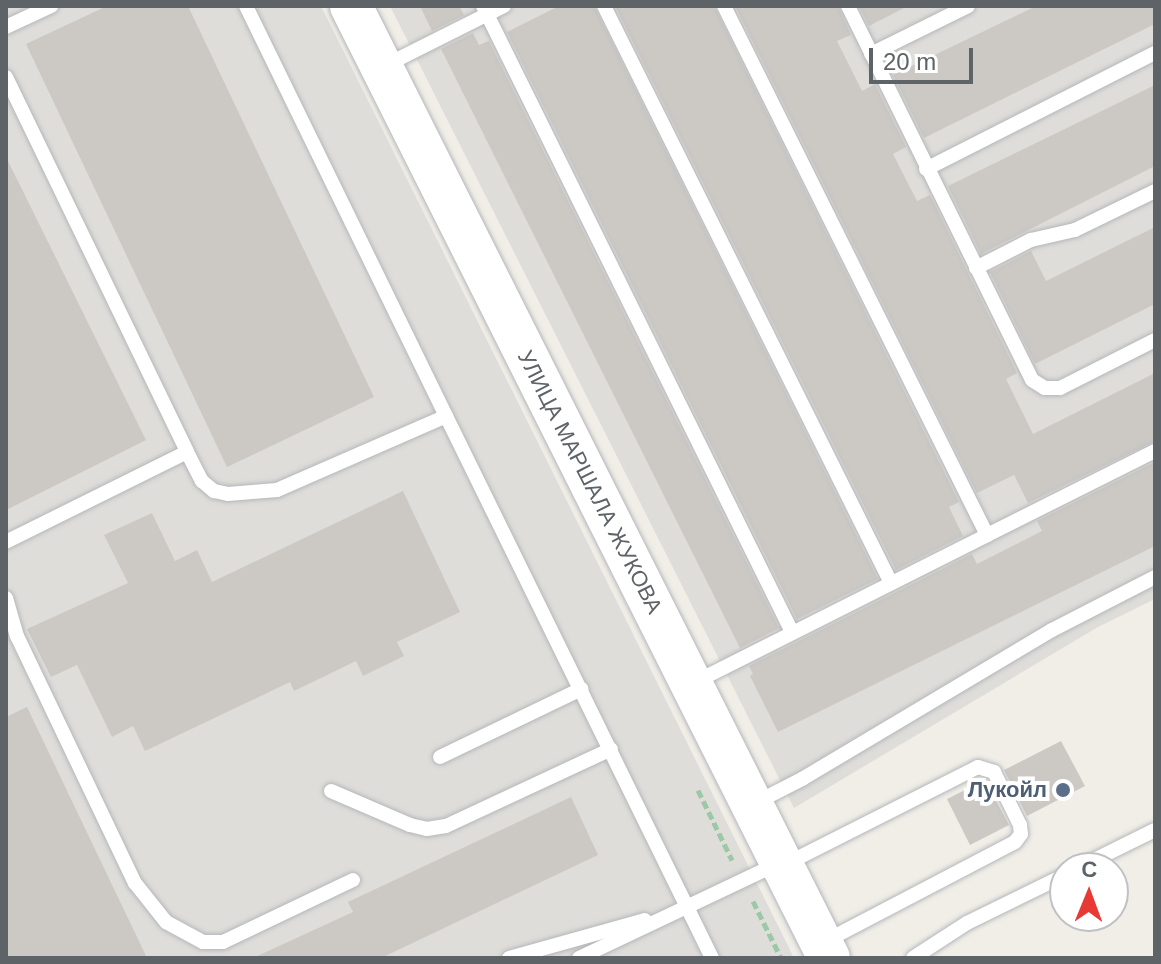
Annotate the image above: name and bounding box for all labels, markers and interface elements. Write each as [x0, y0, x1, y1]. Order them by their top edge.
scale bar [873, 32, 977, 82]
text: 20 m [883, 48, 936, 75]
street label: УЛИЦА МАРШАЛА ЖУКОВА [512, 346, 668, 618]
place label: Лукойл [968, 777, 1047, 803]
marker: Лукойл [1054, 781, 1072, 799]
north arrow [1049, 852, 1129, 932]
text: С [1081, 857, 1098, 882]

